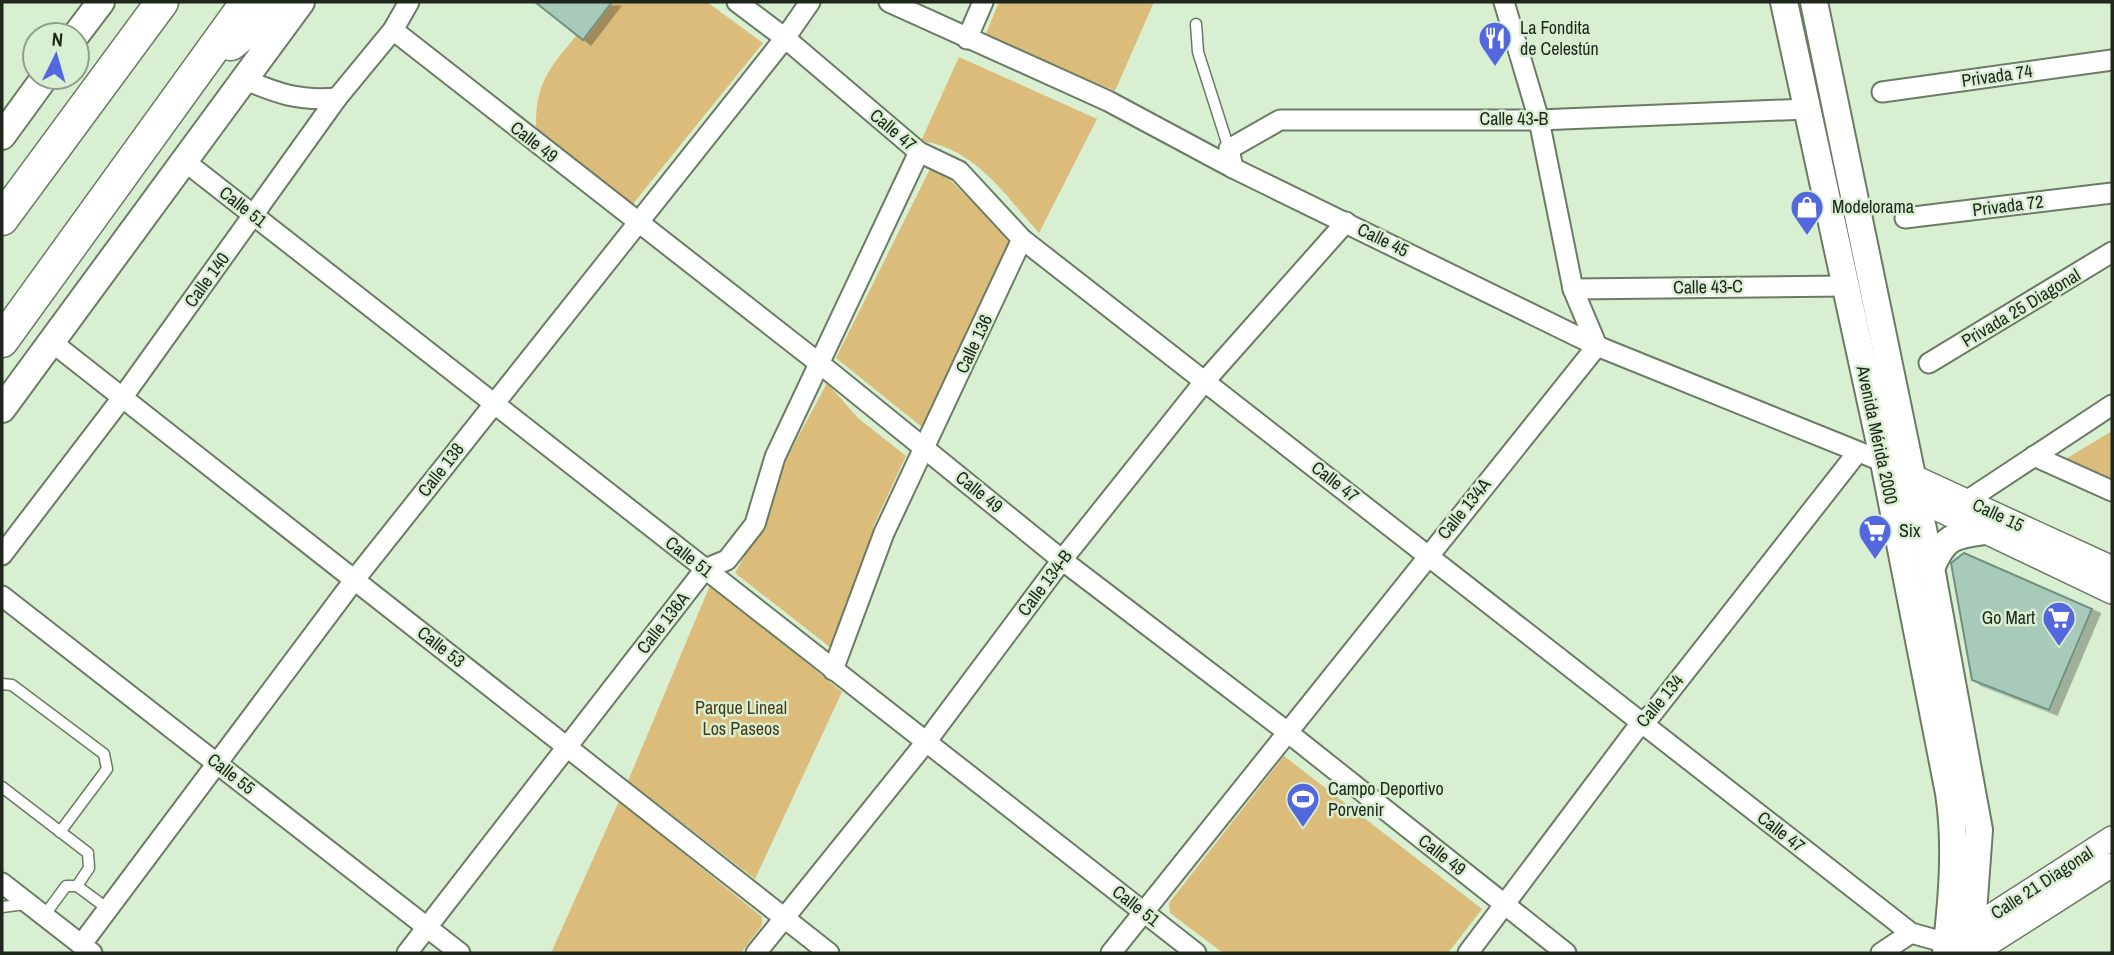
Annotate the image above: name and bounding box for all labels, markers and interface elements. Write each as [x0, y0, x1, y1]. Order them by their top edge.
place label: La Fondita de Celestún [1520, 15, 1599, 61]
restaurant icon: La Fondita de Celestún [1476, 19, 1514, 68]
north arrow [21, 21, 91, 91]
text: N [51, 26, 64, 53]
street label: Privada 74 [1960, 58, 2034, 93]
street label: Calle 47 [865, 103, 922, 157]
street label: Calle 43-B [1480, 106, 1549, 131]
street label: Calle 49 [505, 115, 563, 168]
street label: Calle 51 [214, 180, 273, 234]
shop icon: Modelorama [1788, 188, 1826, 237]
street label: Privada 72 [1971, 189, 2045, 222]
place label: Modelorama [1832, 194, 1914, 219]
street label: Calle 45 [1353, 216, 1413, 263]
street label: Calle 140 [178, 247, 235, 312]
street label: Privada 25 Diagonal [1957, 262, 2085, 353]
street label: Calle 43-C [1673, 273, 1743, 300]
street label: Calle 136 [949, 310, 998, 377]
street label: Avenida Mérida 2000 [1850, 362, 1904, 506]
street label: Calle 138 [412, 437, 470, 502]
street label: Calle 47 [1306, 455, 1364, 508]
street label: Calle 49 [950, 465, 1008, 518]
street label: Calle 134A [1431, 473, 1496, 545]
street label: Calle 15 [1968, 492, 2028, 537]
supermarket icon: Six [1856, 512, 1894, 561]
place label: Six [1899, 518, 1921, 543]
street label: Calle 51 [660, 530, 719, 584]
street label: Calle 134-B [1011, 544, 1078, 621]
street label: Calle 136A [631, 586, 695, 659]
supermarket icon: Go Mart [2040, 599, 2078, 648]
place label: Go Mart [1982, 605, 2035, 630]
street label: Calle 53 [412, 620, 470, 673]
street label: Calle 134 [1630, 669, 1689, 733]
park label: Parque Lineal Los Paseos [695, 695, 787, 741]
street label: Calle 55 [202, 747, 260, 800]
place label: Campo Deportivo Porvenir [1328, 776, 1444, 822]
sports icon: Campo Deportivo Porvenir [1284, 780, 1322, 829]
street label: Calle 47 [1752, 805, 1810, 858]
street label: Calle 49 [1413, 828, 1471, 881]
street label: Calle 21 Diagonal [1986, 840, 2098, 925]
street label: Calle 51 [1107, 879, 1166, 933]

